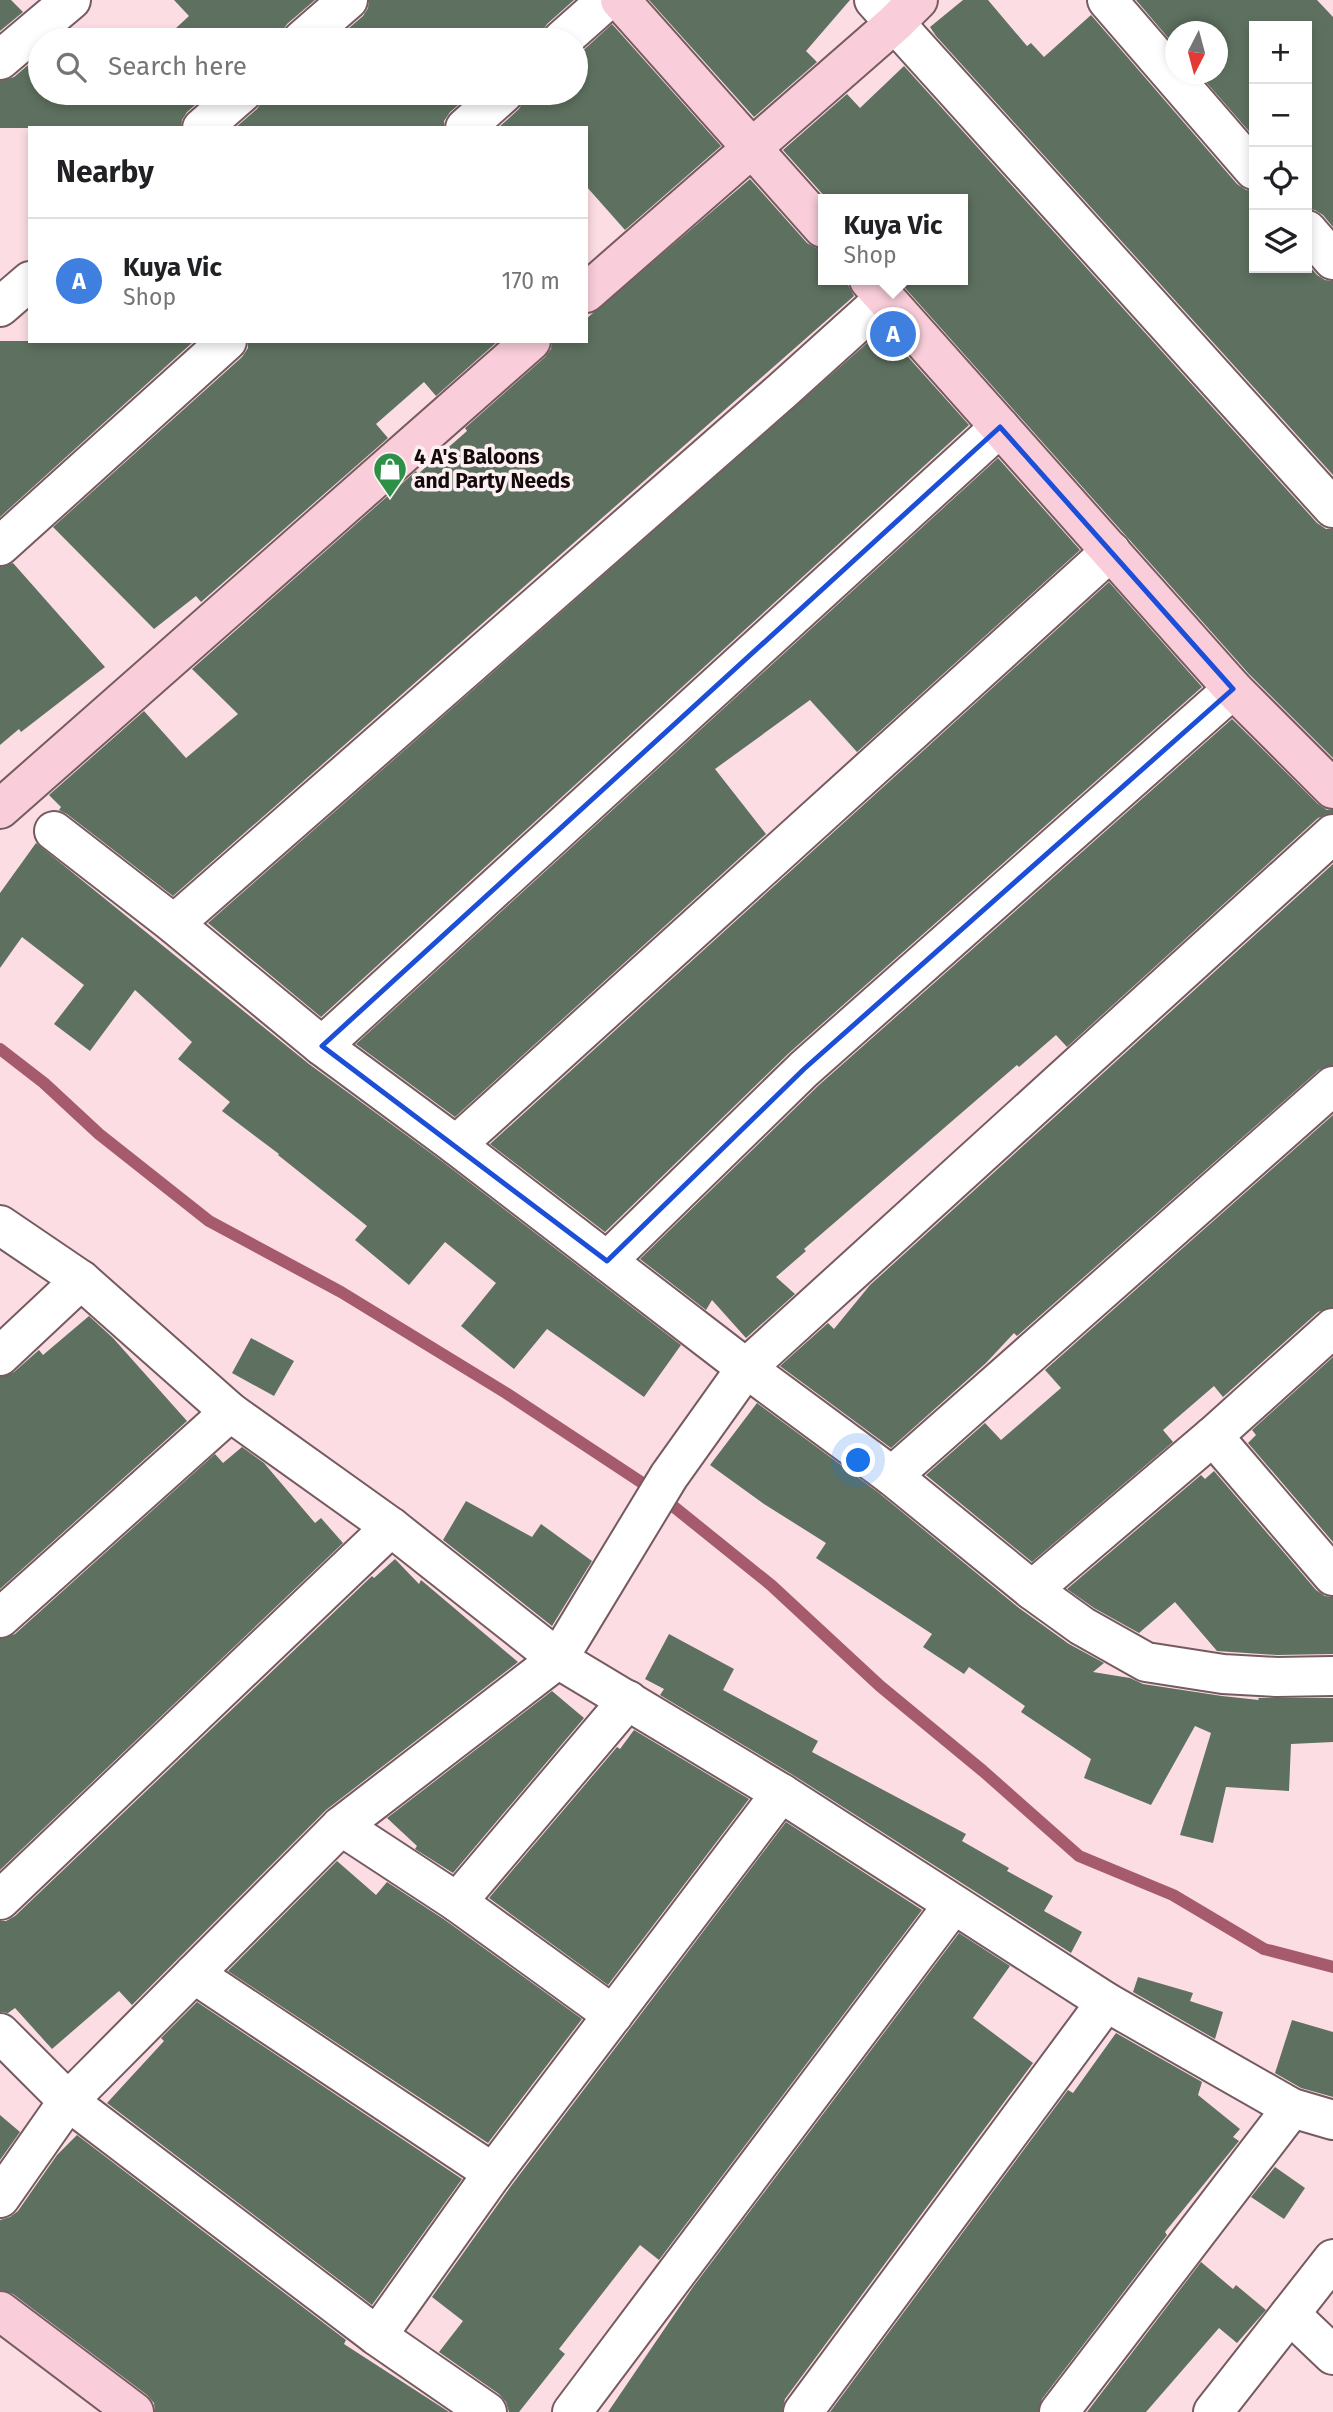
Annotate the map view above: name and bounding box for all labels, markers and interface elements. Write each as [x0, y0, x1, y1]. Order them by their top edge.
north arrow [1165, 21, 1228, 84]
map controls [1249, 21, 1312, 273]
button: + [1249, 21, 1312, 84]
search box [28, 28, 588, 105]
icon: search [52, 48, 90, 86]
text: Search here [108, 51, 247, 82]
button: − [1249, 84, 1312, 147]
button: locate [1249, 147, 1312, 210]
text: Nearby [56, 154, 154, 190]
popup [818, 194, 968, 285]
text: Kuya Vic [844, 210, 942, 241]
button: layers [1249, 210, 1312, 273]
text: Shop [844, 241, 897, 269]
text: Kuya Vic [123, 252, 222, 283]
text: A [72, 267, 86, 295]
text: 170 m [501, 267, 560, 295]
text: Shop [123, 283, 176, 311]
pin: A [870, 308, 916, 360]
place label: 4 A's Baloons and Party Needs [414, 444, 570, 494]
shop icon: 4 A's Baloons and Party Needs [371, 450, 409, 499]
your location [841, 1443, 875, 1477]

